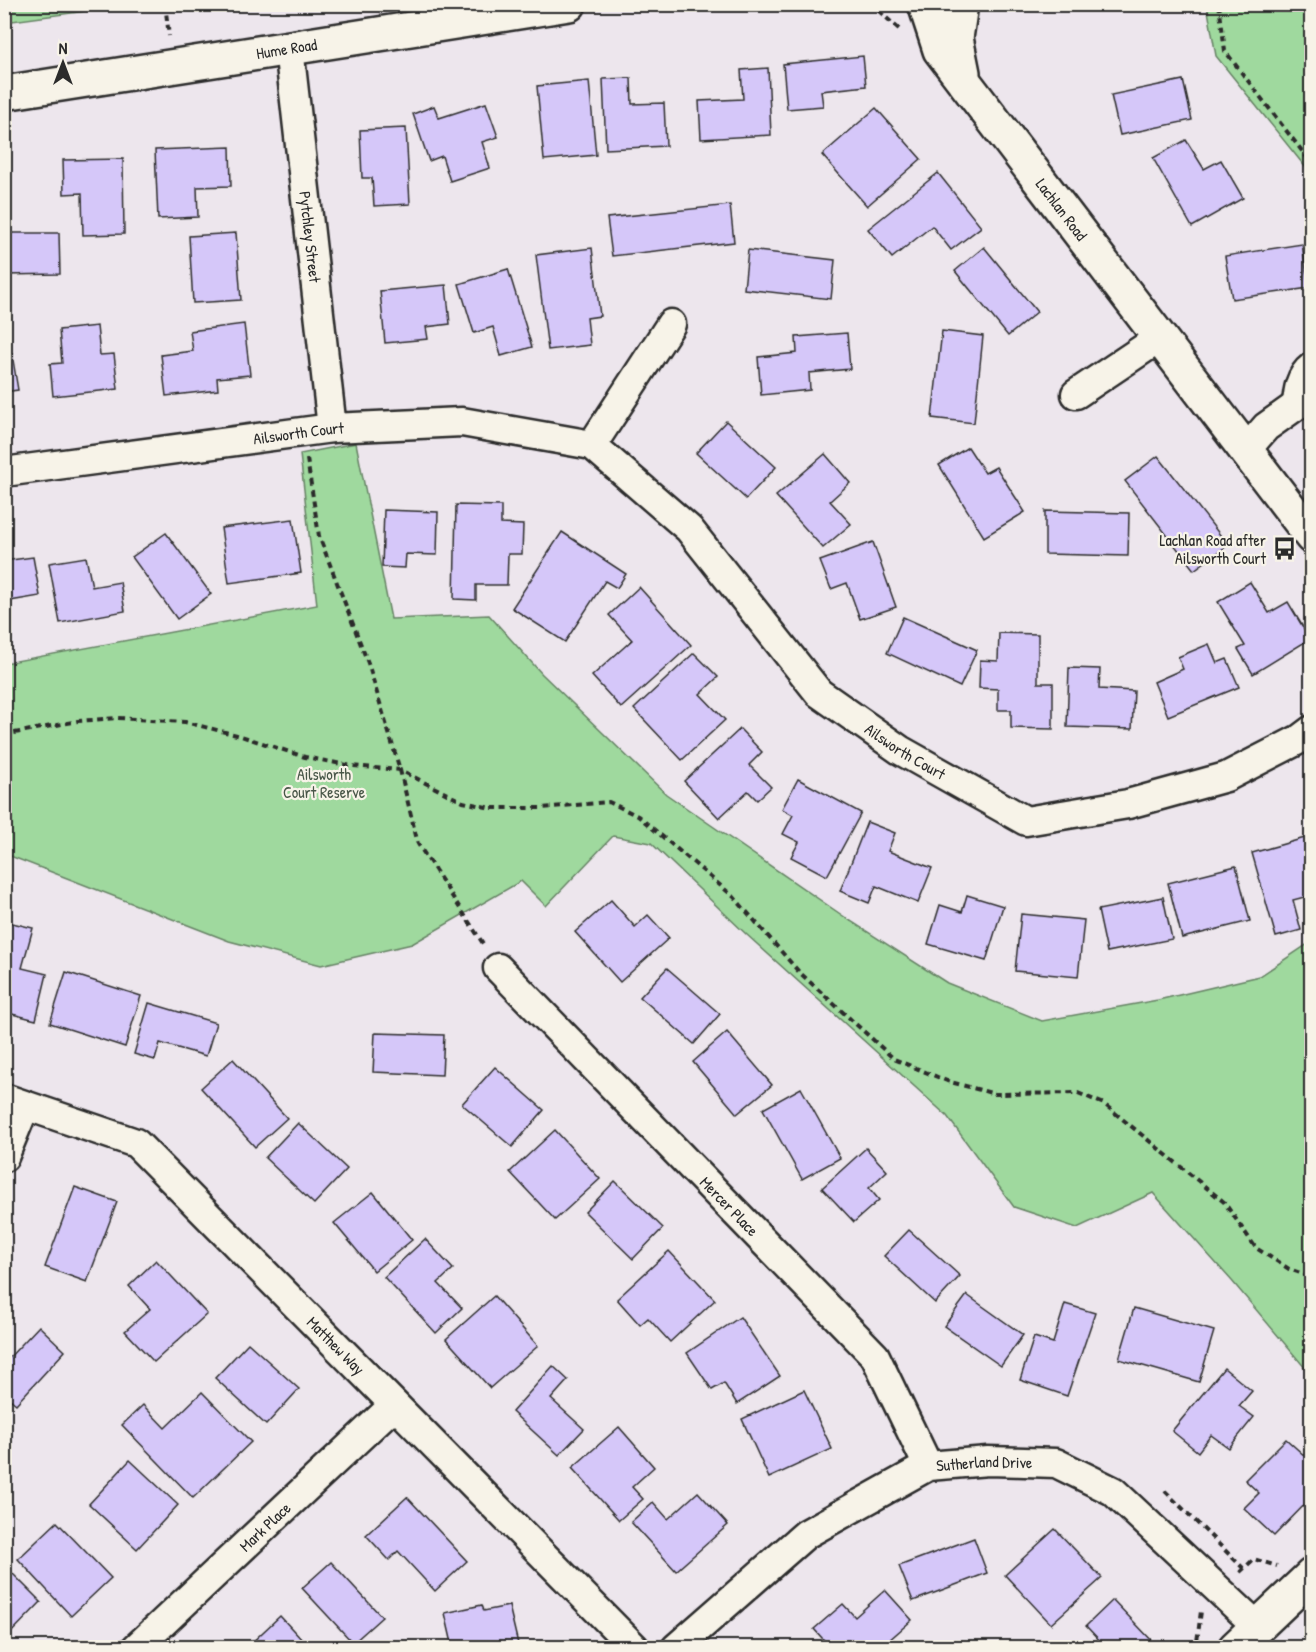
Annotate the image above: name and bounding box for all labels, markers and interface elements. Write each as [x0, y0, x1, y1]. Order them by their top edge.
north arrow [33, 33, 93, 93]
street label: Hume Road [255, 33, 318, 64]
text: N [59, 37, 68, 59]
street label: Lachlan Road [1031, 174, 1093, 245]
street label: Pytchley Street [294, 190, 326, 284]
street label: Ailsworth Court [252, 416, 345, 449]
place label: Lachlan Road after Ailsworth Court [1159, 529, 1266, 569]
bus stop icon: Lachlan Road after Ailsworth Court [1271, 536, 1297, 562]
street label: Ailsworth Court [861, 718, 950, 785]
park label: Ailsworth Court Reserve [283, 763, 366, 803]
street label: Mercer Place [695, 1171, 764, 1241]
street label: Matthew Way [302, 1311, 370, 1380]
street label: Sutherland Drive [935, 1450, 1033, 1476]
street label: Mark Place [234, 1497, 296, 1556]

